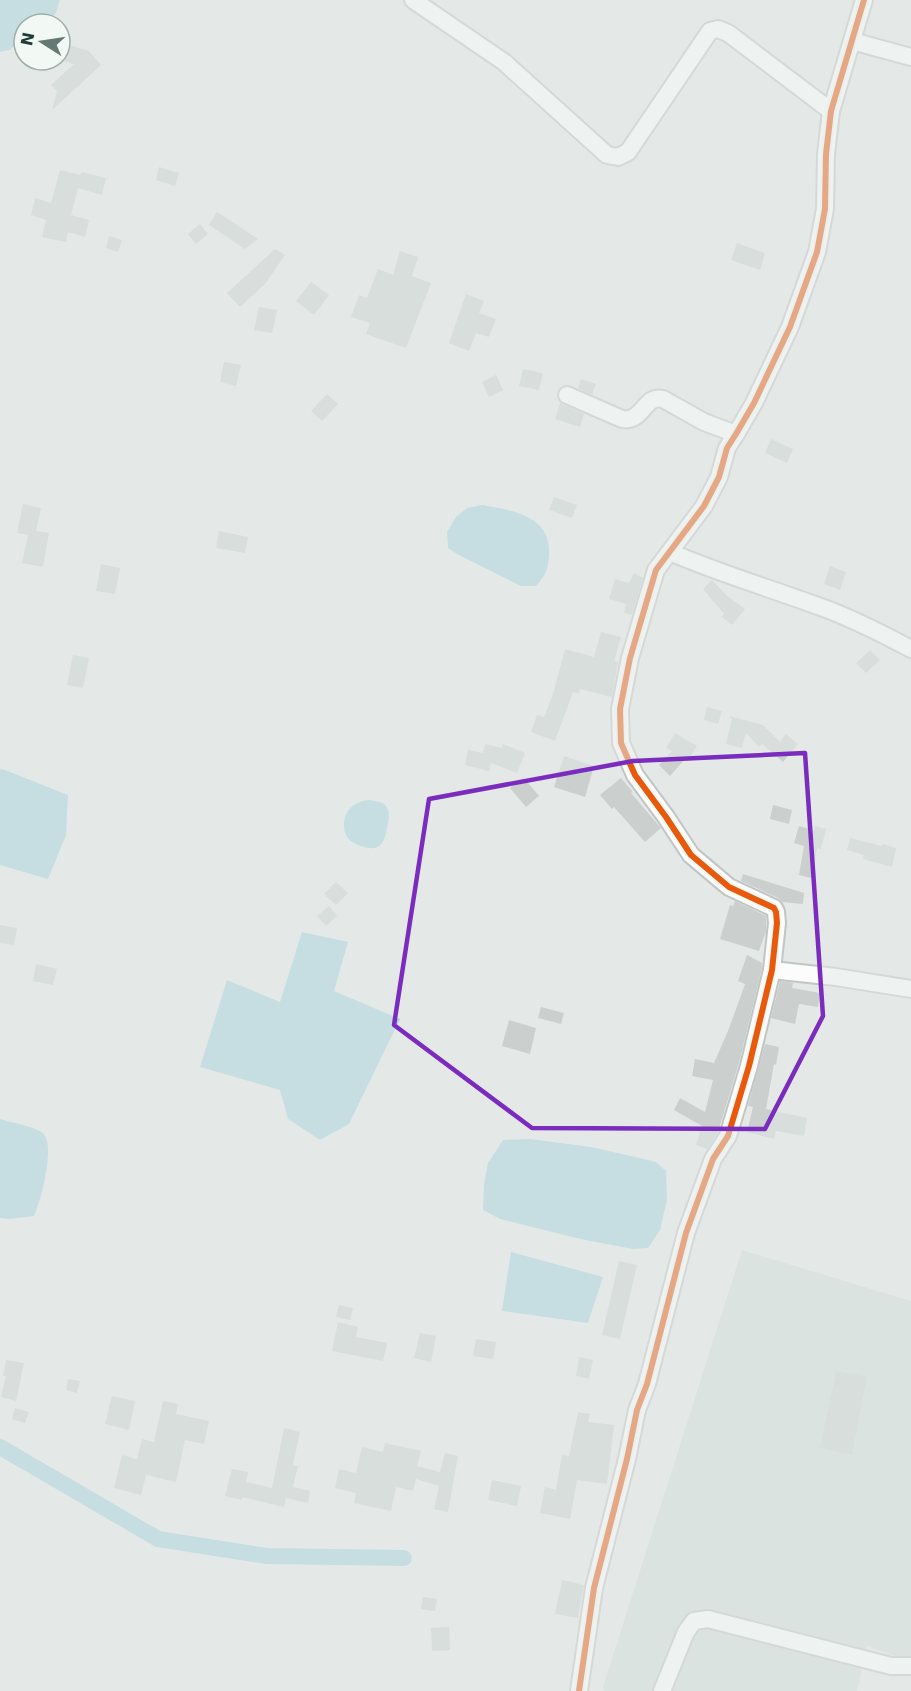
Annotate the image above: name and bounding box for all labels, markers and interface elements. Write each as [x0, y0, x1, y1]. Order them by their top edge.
north arrow [12, 12, 72, 72]
text: N [17, 30, 39, 48]

